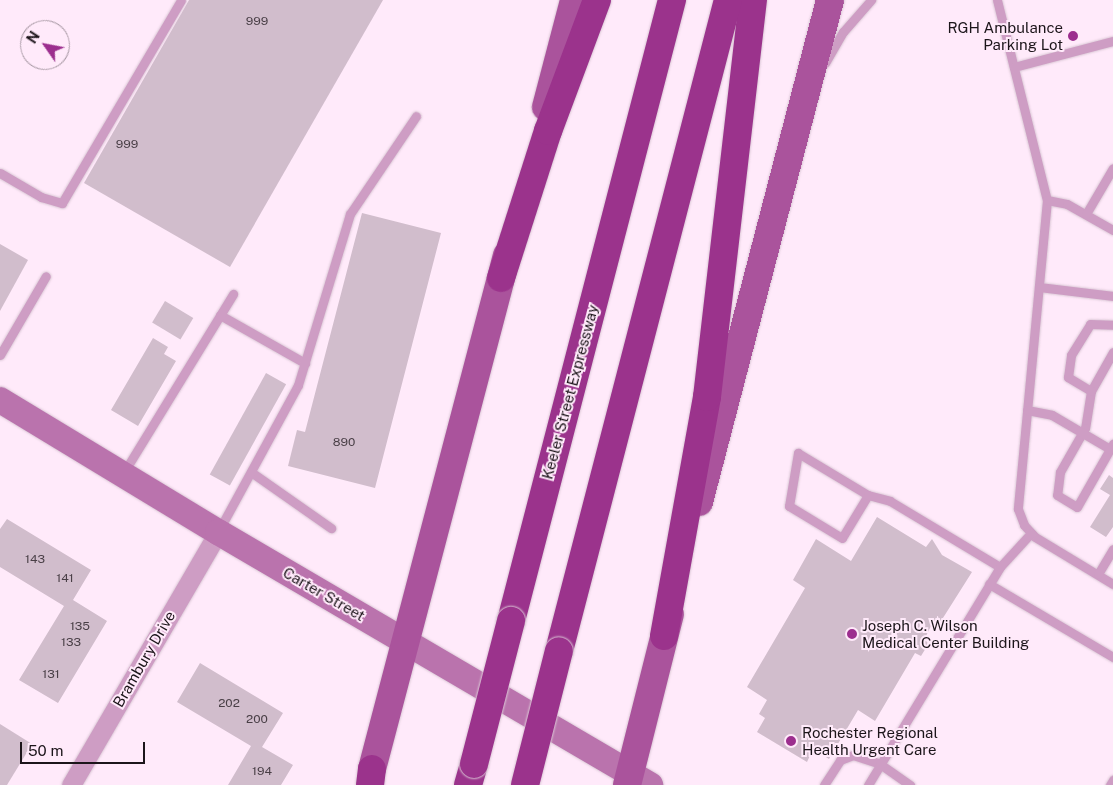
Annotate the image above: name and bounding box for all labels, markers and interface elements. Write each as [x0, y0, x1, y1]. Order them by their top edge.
house number: 999 [246, 15, 268, 29]
place label: RGH Ambulance Parking Lot [948, 18, 1063, 53]
north arrow [20, 20, 70, 70]
text: N [24, 28, 43, 46]
marker: RGH Ambulance Parking Lot [1067, 30, 1079, 42]
house number: 999 [116, 138, 138, 152]
street label: Keeler Street Expressway [538, 303, 602, 481]
house number: 890 [333, 436, 355, 450]
house number: 143 [25, 553, 45, 567]
street label: Carter Street [280, 563, 368, 625]
house number: 141 [56, 572, 74, 586]
street label: Brambury Drive [109, 608, 179, 710]
place label: Joseph C. Wilson Medical Center Building [862, 616, 1029, 651]
house number: 135 [70, 620, 90, 634]
marker: Joseph C. Wilson Medical Center Building [846, 628, 858, 640]
house number: 133 [61, 636, 81, 650]
house number: 131 [42, 668, 60, 682]
house number: 202 [218, 697, 240, 711]
house number: 200 [246, 713, 268, 727]
place label: Rochester Regional Health Urgent Care [802, 723, 938, 758]
scale bar [22, 732, 148, 764]
marker: Rochester Regional Health Urgent Care [784, 734, 798, 748]
text: 50 m [28, 742, 63, 759]
house number: 194 [252, 765, 272, 779]

